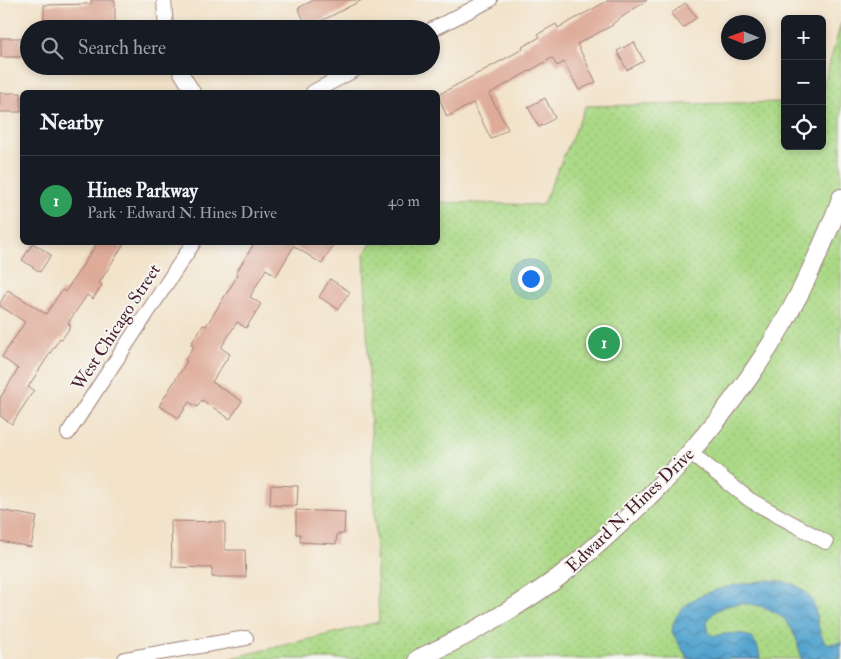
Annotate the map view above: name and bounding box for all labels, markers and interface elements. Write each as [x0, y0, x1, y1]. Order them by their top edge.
north arrow [721, 15, 766, 60]
map controls [781, 15, 826, 150]
button: + [781, 15, 826, 60]
search box [20, 20, 440, 75]
icon: search [38, 34, 66, 62]
text: Search here [78, 36, 166, 60]
button: − [781, 60, 826, 105]
button: locate [781, 105, 826, 150]
text: Nearby [40, 109, 103, 136]
text: Hines Parkway [87, 179, 198, 203]
text: 1 [53, 191, 59, 211]
text: 40 m [387, 191, 420, 211]
text: Park · Edward N. Hines Drive [87, 203, 277, 223]
street label: West Chicago Street [66, 259, 166, 396]
your location [518, 266, 544, 292]
pin: 1 [588, 324, 620, 362]
street label: Edward N. Hines Drive [561, 443, 700, 578]

